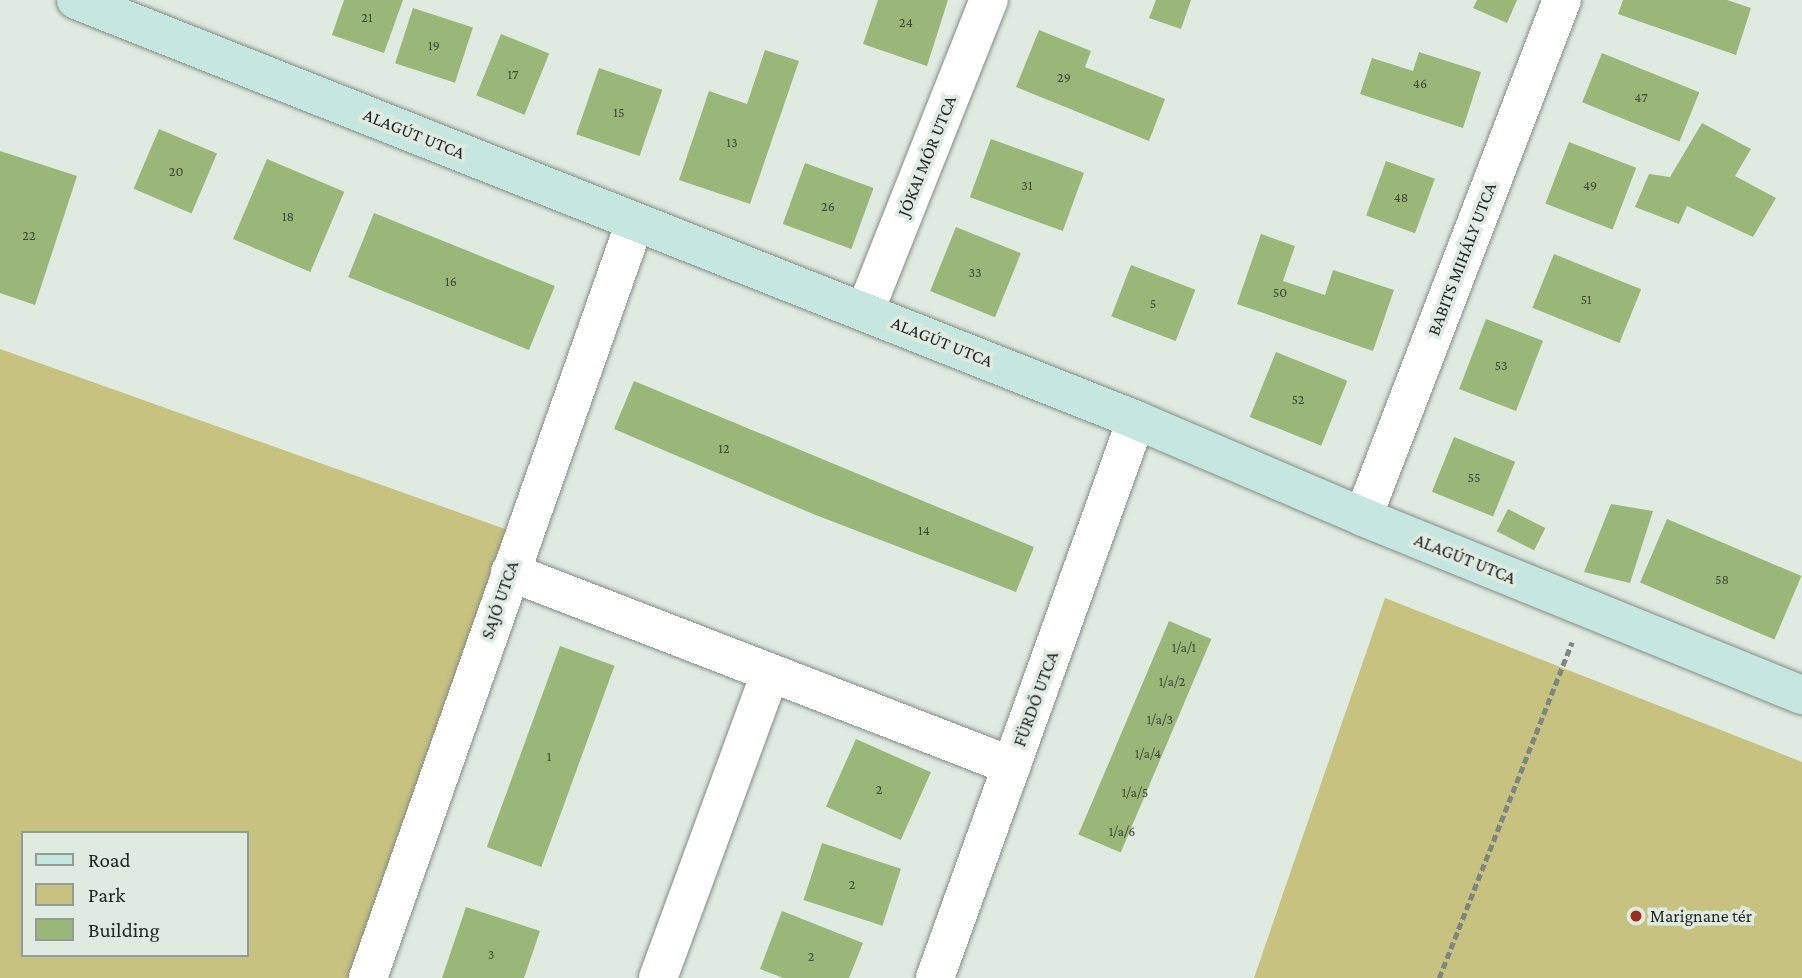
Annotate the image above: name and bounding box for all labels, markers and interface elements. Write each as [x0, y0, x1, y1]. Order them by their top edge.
house number: 21 [361, 9, 373, 25]
house number: 24 [899, 14, 913, 30]
house number: 19 [428, 37, 440, 53]
house number: 17 [507, 66, 519, 82]
house number: 29 [1057, 69, 1071, 85]
house number: 46 [1413, 75, 1427, 91]
house number: 47 [1634, 89, 1648, 105]
street label: JÓKAI MÓR UTCA [893, 92, 961, 220]
street label: ALAGÚT UTCA [360, 104, 468, 164]
house number: 15 [613, 104, 625, 120]
house number: 13 [726, 134, 738, 150]
house number: 20 [169, 163, 183, 179]
house number: 31 [1021, 177, 1033, 193]
house number: 49 [1583, 177, 1597, 193]
street label: BABITS MIHÁLY UTCA [1423, 179, 1501, 339]
house number: 48 [1394, 189, 1408, 205]
house number: 26 [821, 198, 835, 214]
house number: 18 [282, 208, 294, 224]
house number: 22 [22, 227, 36, 243]
house number: 33 [968, 264, 982, 280]
house number: 16 [445, 273, 457, 289]
house number: 50 [1273, 284, 1287, 300]
house number: 51 [1580, 291, 1592, 307]
house number: 5 [1150, 295, 1156, 311]
street label: ALAGÚT UTCA [888, 312, 996, 372]
house number: 53 [1494, 357, 1508, 373]
house number: 52 [1292, 391, 1304, 407]
house number: 12 [718, 440, 730, 456]
house number: 55 [1467, 469, 1481, 485]
house number: 14 [918, 522, 930, 538]
street label: ALAGÚT UTCA [1411, 529, 1519, 589]
street label: SAJÓ UTCA [477, 558, 523, 642]
house number: 58 [1715, 571, 1729, 587]
house number: 1/a/1 [1172, 639, 1196, 655]
street label: FÜRDŐ UTCA [1009, 648, 1063, 750]
house number: 1/a/2 [1159, 673, 1185, 689]
house number: 1/a/3 [1147, 711, 1173, 727]
house number: 1/a/4 [1135, 745, 1161, 761]
house number: 1 [547, 748, 551, 764]
house number: 2 [876, 781, 882, 797]
house number: 1/a/5 [1122, 784, 1148, 800]
house number: 1/a/6 [1109, 823, 1135, 839]
legend [21, 831, 248, 957]
text: Road [88, 848, 131, 872]
house number: 2 [849, 876, 855, 892]
text: Park [88, 883, 125, 907]
place label: Marignane tér [1650, 905, 1752, 927]
marker: Marignane tér [1628, 908, 1644, 924]
text: Building [88, 918, 160, 942]
house number: 3 [488, 946, 494, 962]
house number: 2 [808, 948, 814, 964]

